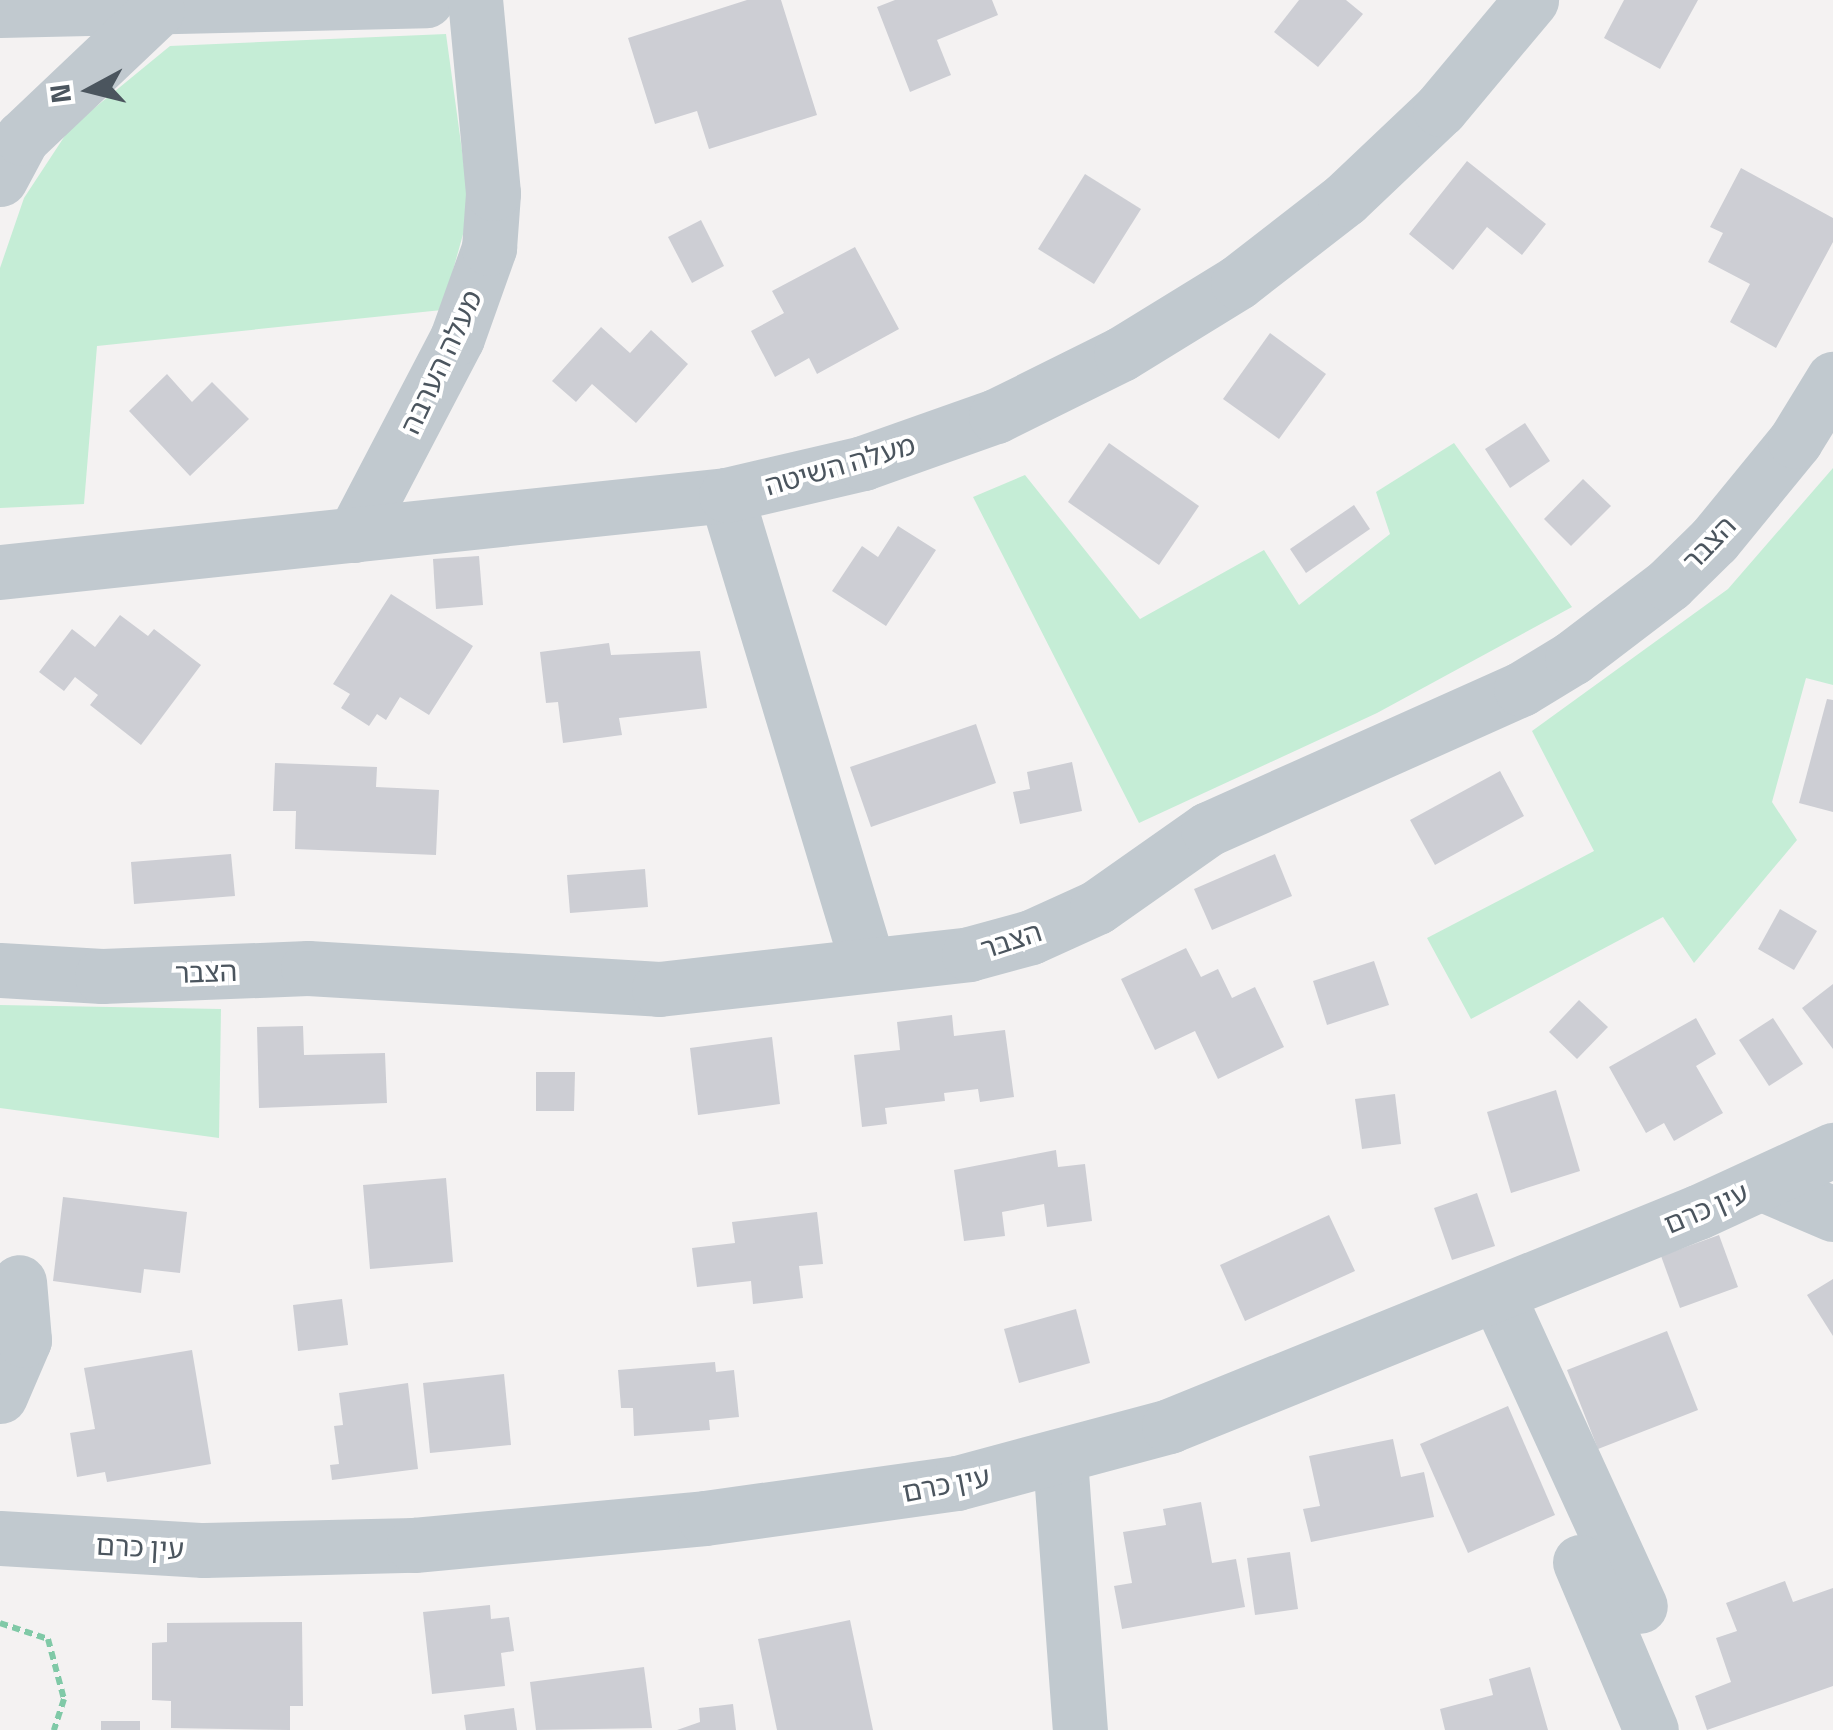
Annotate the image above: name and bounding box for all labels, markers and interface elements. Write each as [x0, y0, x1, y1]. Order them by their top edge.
north arrow [40, 40, 140, 140]
text: N [37, 81, 82, 106]
street label: מעלה הערבה [393, 285, 489, 439]
street label: מעלה השיטה [761, 428, 919, 502]
street label: הצבר [1675, 509, 1743, 577]
street label: הצבר [976, 914, 1046, 966]
street label: הצבר [174, 954, 238, 990]
street label: עין כרם [1659, 1175, 1753, 1241]
street label: עין כרם [899, 1459, 993, 1509]
street label: עין כרם [95, 1528, 185, 1566]

